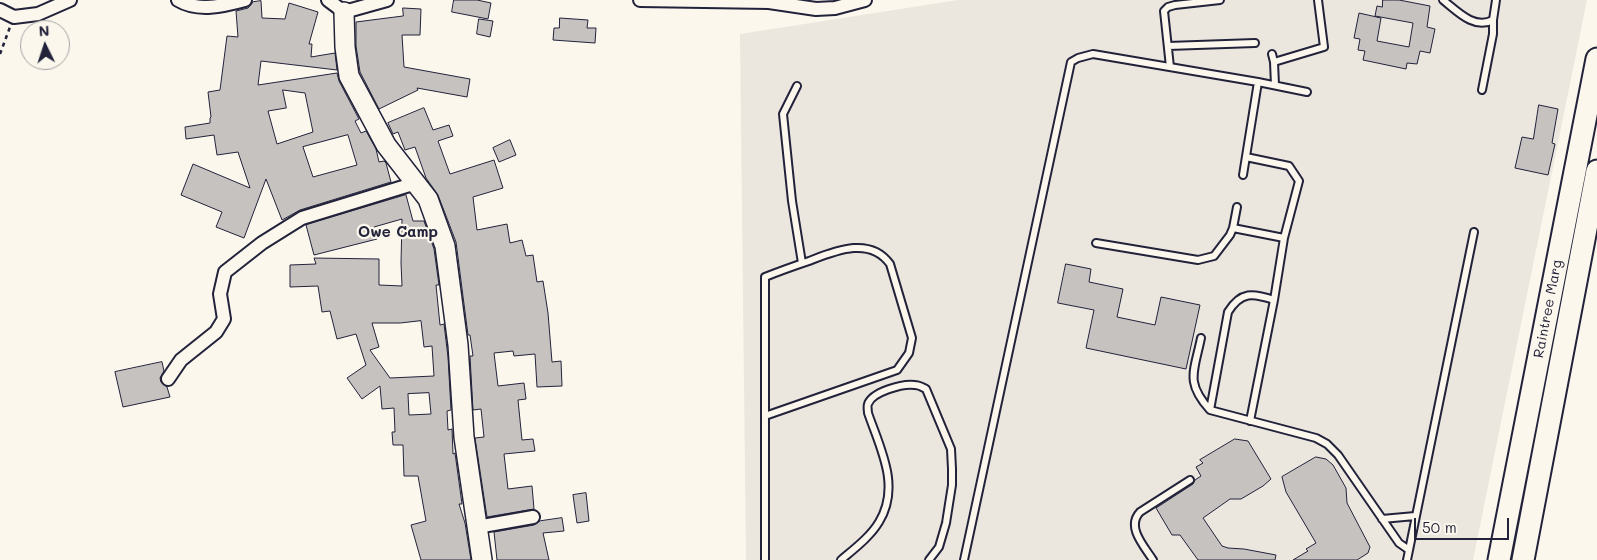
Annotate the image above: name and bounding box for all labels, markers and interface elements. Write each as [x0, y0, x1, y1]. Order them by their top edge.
north arrow [20, 20, 70, 70]
text: N [38, 21, 50, 40]
district label: Owe Camp [358, 223, 438, 241]
street label: Raintree Marg [1530, 258, 1566, 360]
scale bar [1417, 508, 1512, 540]
text: 50 m [1422, 517, 1457, 537]

